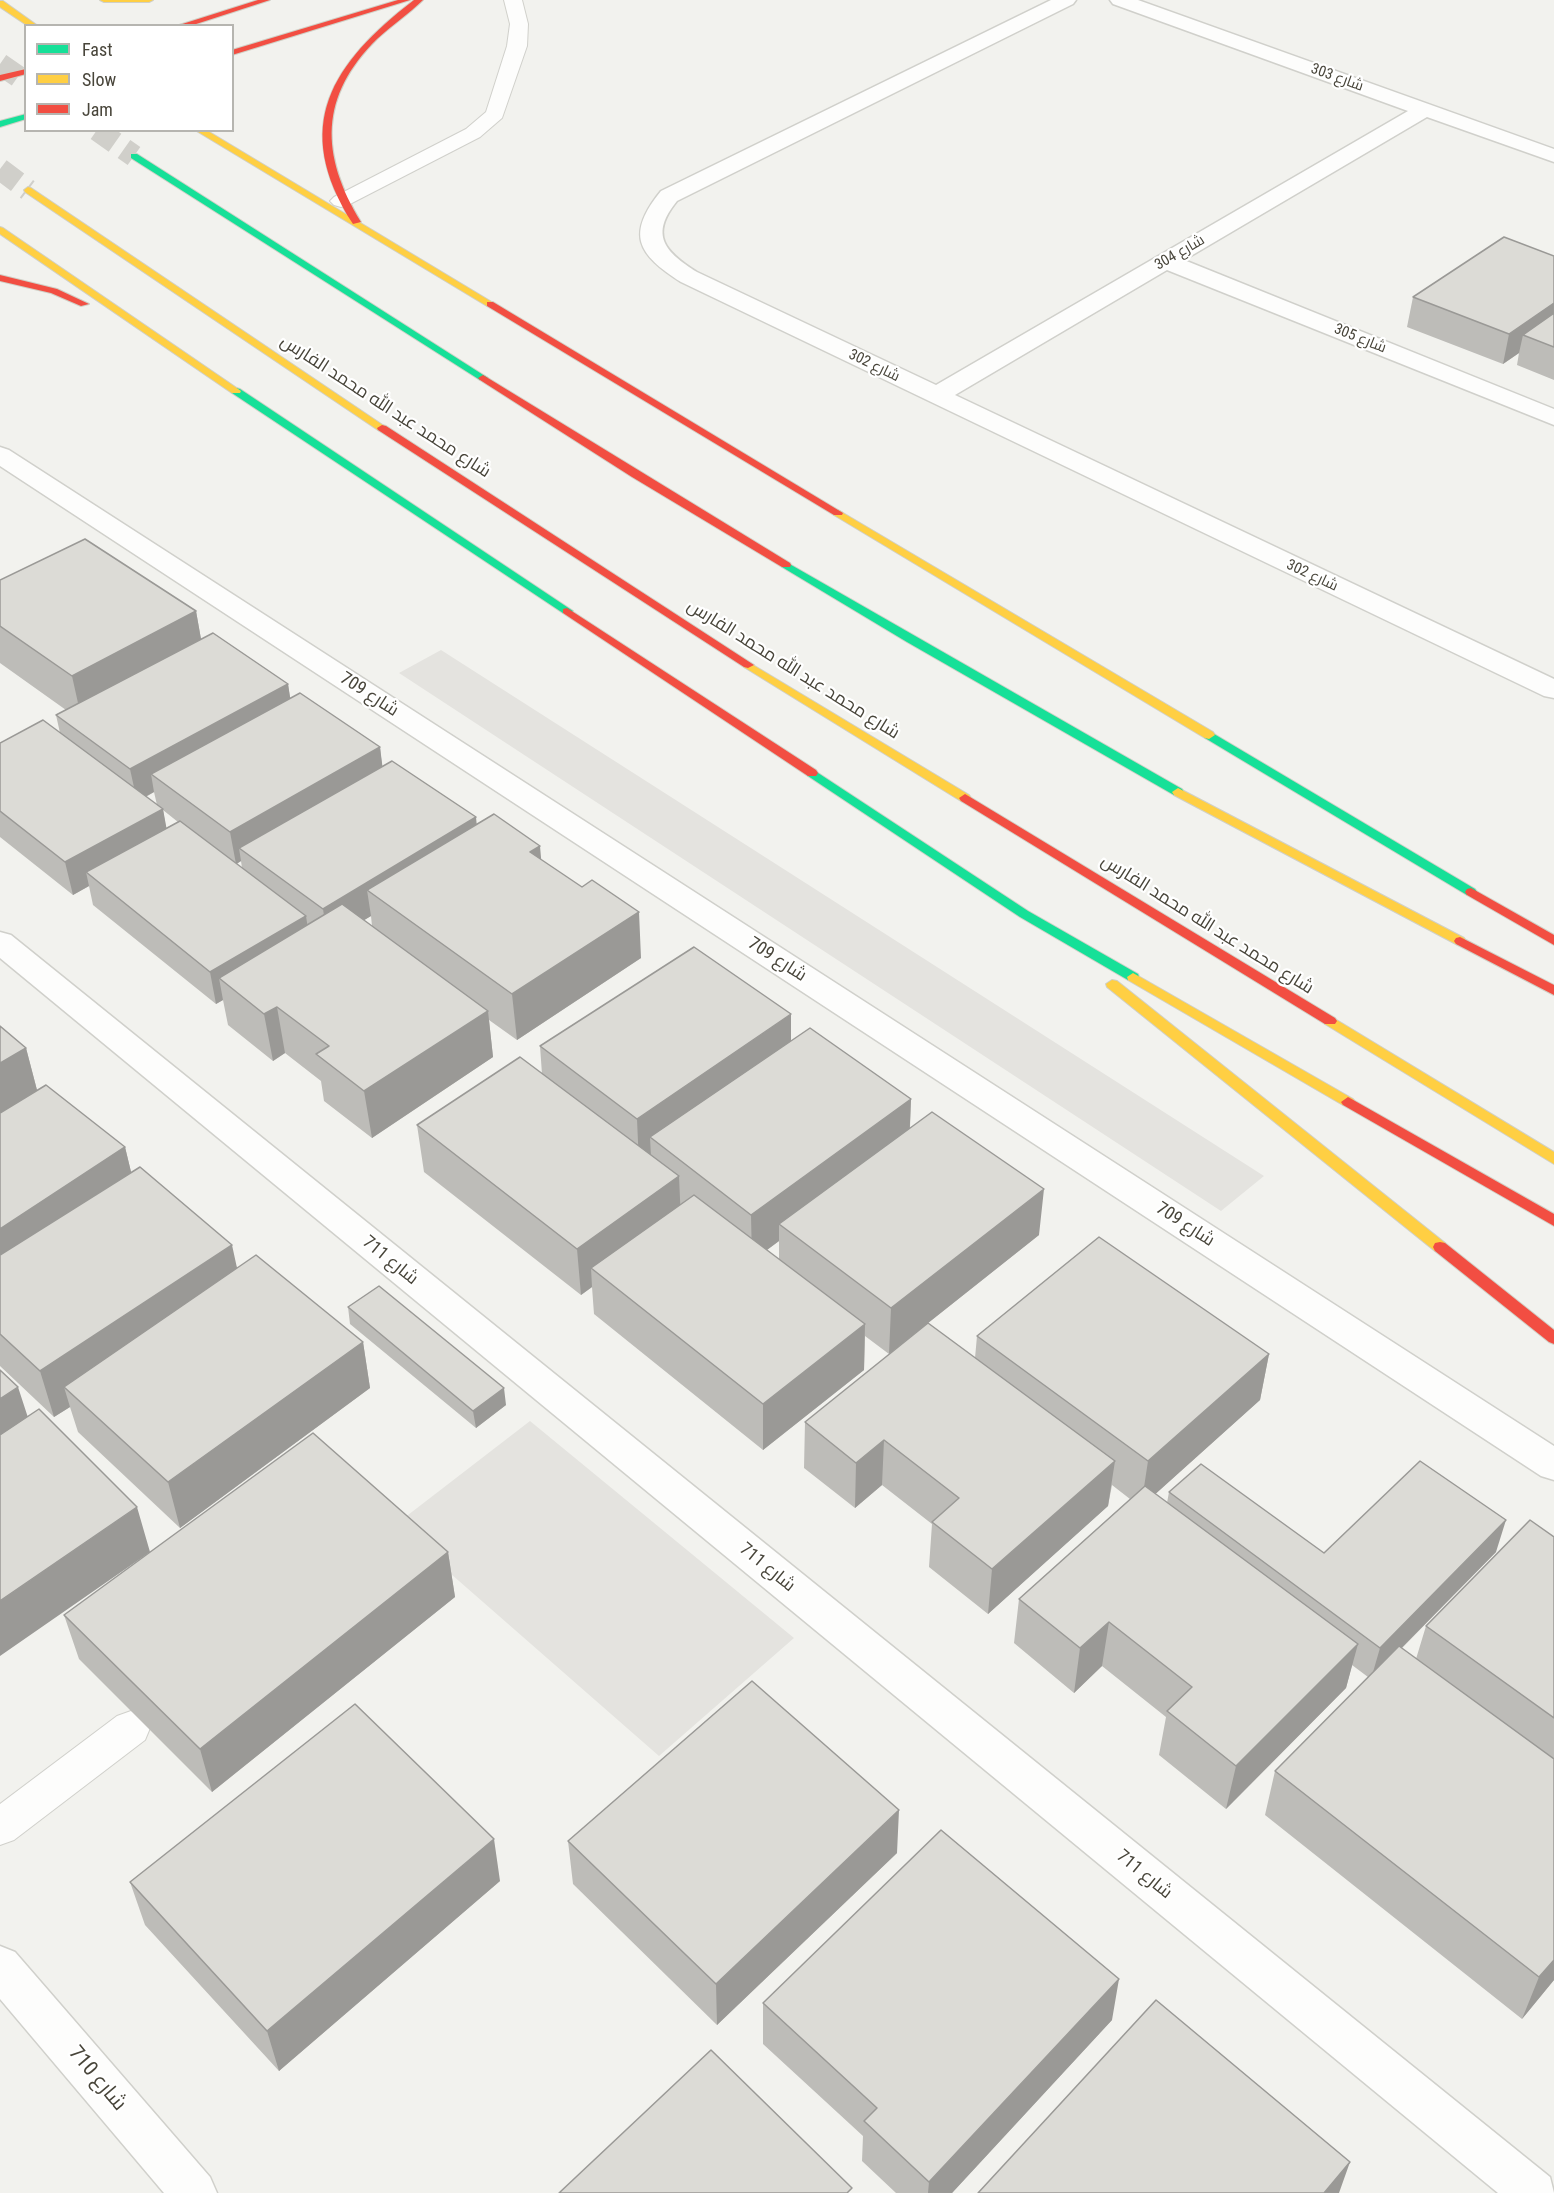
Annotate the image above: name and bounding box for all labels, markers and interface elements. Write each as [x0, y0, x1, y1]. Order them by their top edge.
legend [24, 24, 234, 132]
text: Fast [82, 39, 113, 60]
street label: شارع 303 [1308, 60, 1366, 96]
text: Slow [82, 69, 116, 90]
text: Jam [82, 99, 113, 120]
street label: شارع 304 [1152, 232, 1208, 274]
street label: شارع 305 [1331, 320, 1389, 358]
street label: شارع محمد عبد الله محمد الفارس [276, 331, 494, 483]
street label: شارع 302 [845, 346, 903, 386]
street label: شارع 302 [1283, 556, 1341, 596]
street label: شارع محمد عبد الله محمد الفارس [683, 596, 903, 744]
street label: شارع 709 [336, 668, 402, 722]
street label: شارع محمد عبد الله محمد الفارس [1097, 851, 1317, 999]
street label: شارع 709 [744, 933, 810, 987]
street label: شارع 709 [1152, 1198, 1218, 1252]
street label: شارع 711 [358, 1232, 422, 1290]
street label: شارع 711 [735, 1539, 799, 1597]
street label: شارع 711 [1112, 1846, 1176, 1904]
street label: شارع 710 [63, 2042, 131, 2116]

